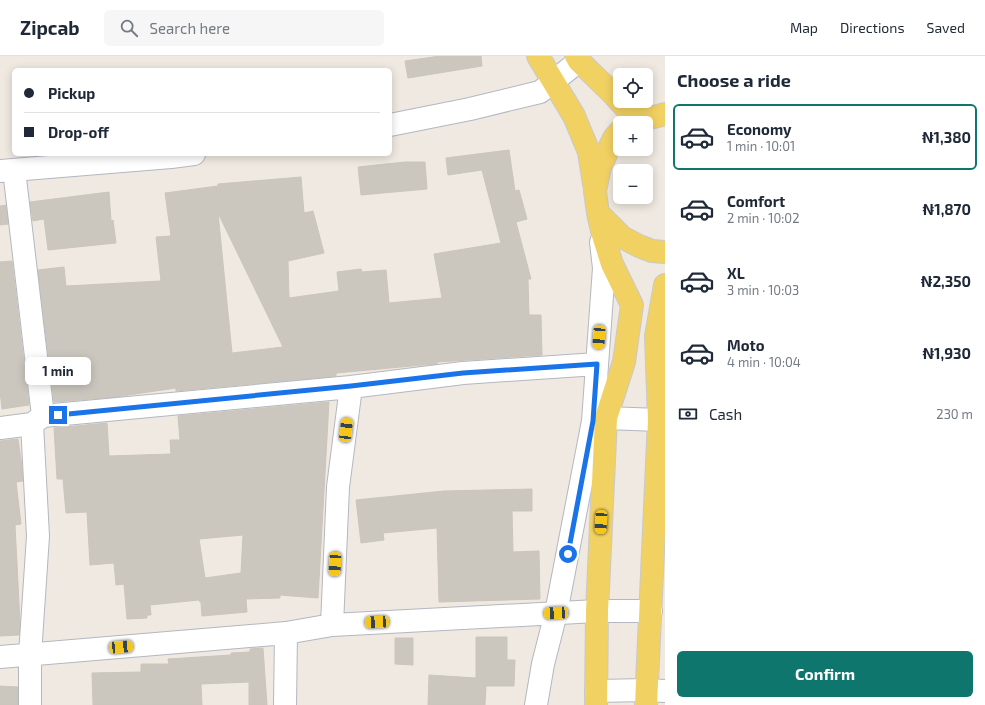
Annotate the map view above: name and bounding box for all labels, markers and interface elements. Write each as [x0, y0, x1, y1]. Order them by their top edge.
search box [104, 10, 384, 46]
text: Zipcab [20, 16, 80, 39]
icon: search [118, 17, 140, 39]
text: Search here [150, 19, 230, 37]
text: Map [790, 19, 818, 36]
text: Directions [840, 19, 905, 36]
text: Saved [927, 19, 965, 36]
map controls [613, 68, 653, 204]
button: locate [613, 68, 653, 108]
text: Choose a ride [677, 69, 791, 91]
text: Pickup [48, 84, 95, 102]
button: + [613, 116, 653, 156]
icon: car [679, 119, 715, 155]
text: Economy [727, 120, 792, 138]
text: Drop-off [48, 123, 109, 141]
text: ₦1,380 [922, 128, 971, 146]
text: 1 min · 10:01 [727, 138, 795, 154]
button: − [613, 164, 653, 204]
icon: car [679, 191, 715, 227]
text: Comfort [727, 192, 785, 210]
text: ₦1,870 [923, 200, 971, 218]
text: 2 min · 10:02 [727, 210, 799, 226]
icon: car [679, 263, 715, 299]
text: XL [727, 264, 745, 282]
text: ₦2,350 [921, 272, 971, 290]
text: 3 min · 10:03 [727, 282, 799, 298]
car [592, 325, 606, 349]
icon: car [679, 335, 715, 371]
text: Moto [727, 336, 765, 354]
text: ₦1,930 [922, 344, 971, 362]
text: 4 min · 10:04 [727, 354, 801, 370]
callout: 1 min [25, 357, 91, 385]
text: 1 min [42, 363, 74, 379]
icon: cash [677, 403, 699, 425]
text: Cash [709, 405, 742, 423]
route end [49, 406, 67, 424]
text: 230 m [936, 406, 973, 422]
car [339, 417, 353, 443]
car [594, 510, 608, 534]
route start [559, 545, 577, 563]
car [328, 552, 342, 576]
car [544, 606, 568, 620]
car [365, 615, 389, 629]
car [109, 640, 133, 654]
button: Confirm [677, 651, 973, 697]

